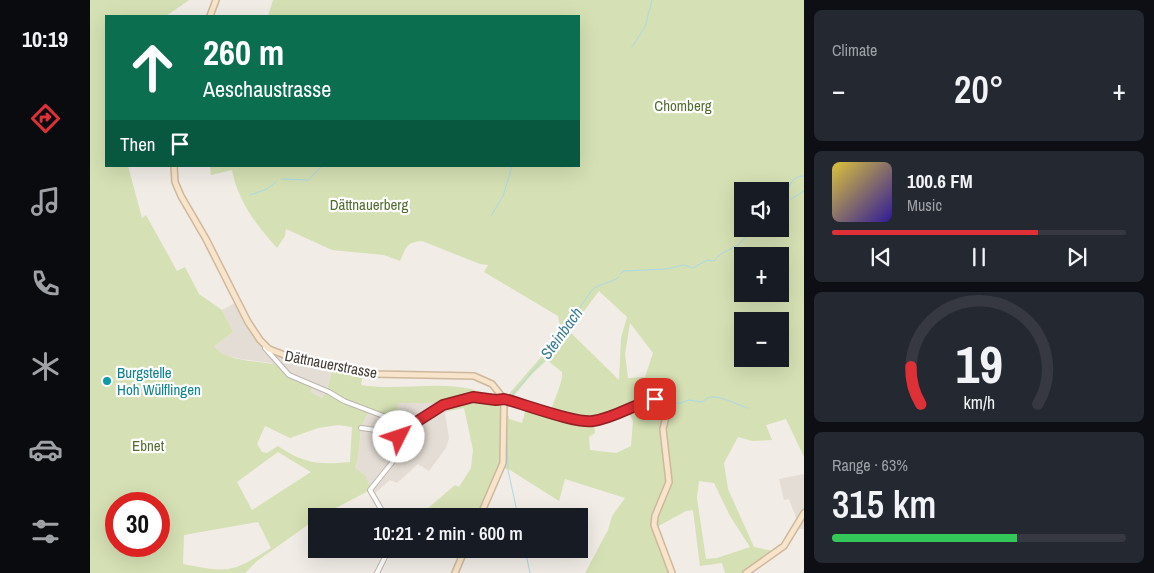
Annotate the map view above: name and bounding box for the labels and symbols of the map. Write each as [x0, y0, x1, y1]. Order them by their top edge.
park label: Chomberg [654, 95, 712, 116]
park label: Dättnauerberg [330, 194, 408, 215]
water label: Steinbach [535, 303, 587, 363]
street label: Dättnauerstrasse [283, 345, 379, 383]
place label: Burgstelle Hoh Wülflingen [117, 362, 201, 400]
marker: Burgstelle Hoh Wülflingen [101, 375, 113, 387]
pin [634, 378, 676, 420]
position arrow [372, 410, 424, 462]
park label: Ebnet [132, 435, 165, 456]
speed limit sign: 30 [105, 492, 170, 557]

